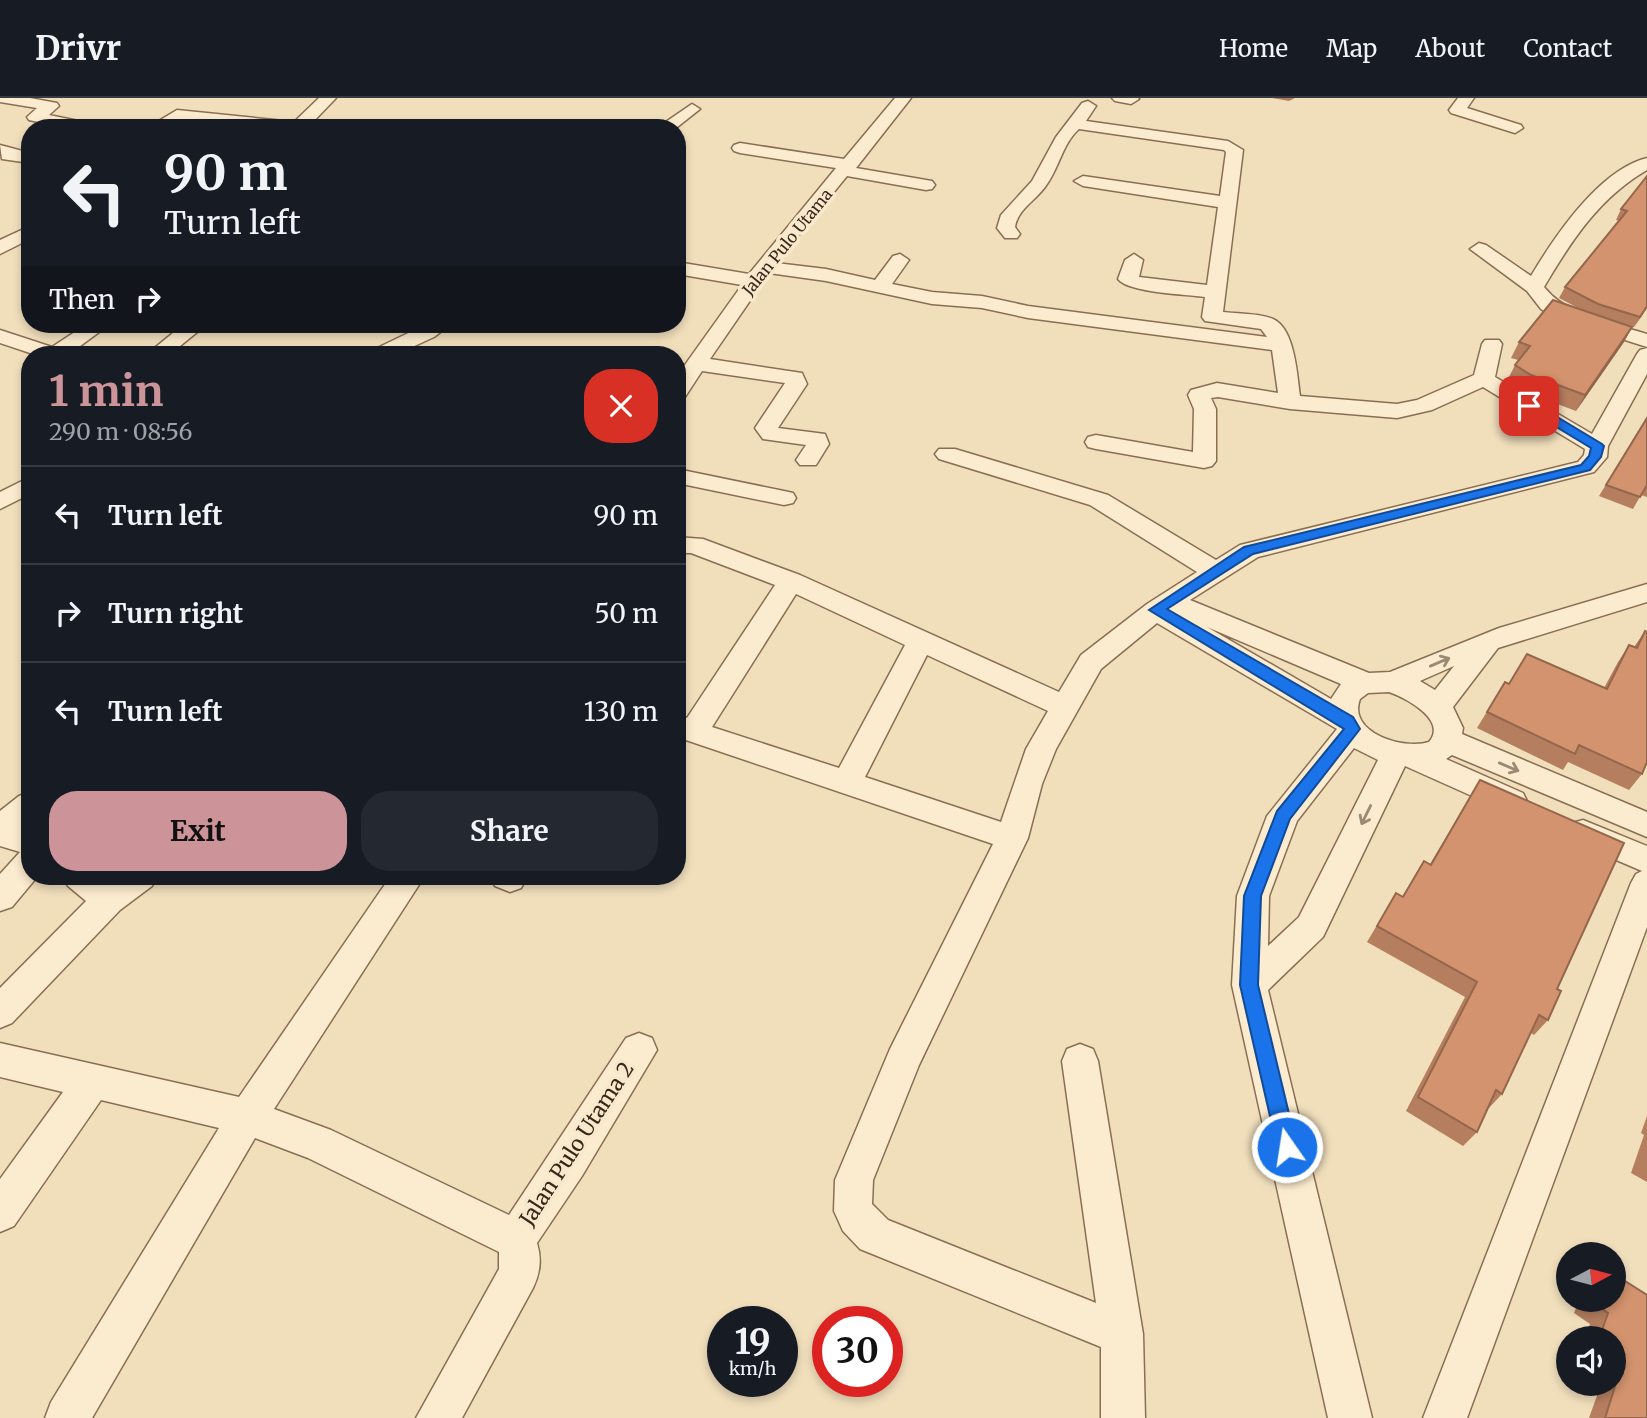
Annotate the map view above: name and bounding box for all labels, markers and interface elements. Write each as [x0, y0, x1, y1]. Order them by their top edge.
text: Drivr [35, 28, 121, 69]
text: Home [1219, 33, 1288, 64]
text: Map [1326, 33, 1377, 64]
text: About [1415, 33, 1485, 64]
text: Contact [1523, 33, 1612, 64]
text: 90 m [164, 142, 288, 203]
icon: left [49, 147, 140, 238]
street label: Jalan Pulo Utama [737, 184, 836, 300]
text: Turn left [164, 203, 301, 243]
icon: right [129, 280, 167, 318]
text: Then [49, 283, 115, 316]
text: 1 min [49, 365, 163, 417]
button: close [584, 369, 658, 443]
pin [1499, 376, 1559, 436]
icon: arrive [1510, 387, 1548, 425]
text: 290 m · 08:56 [49, 417, 192, 446]
icon: left [49, 496, 87, 534]
text: Turn left [108, 499, 222, 532]
text: 90 m [594, 499, 658, 532]
icon: right [49, 594, 87, 632]
text: Turn right [108, 597, 243, 630]
text: 50 m [594, 597, 658, 630]
one-way arrow [1429, 654, 1450, 667]
icon: left [49, 692, 87, 730]
text: Turn left [108, 695, 222, 728]
text: 130 m [584, 695, 658, 728]
one-way arrow [1498, 761, 1520, 774]
button: Exit [49, 791, 347, 871]
button: Share [361, 791, 658, 871]
one-way arrow [1358, 804, 1372, 825]
street label: Jalan Pulo Utama 2 [513, 1057, 640, 1232]
position arrow [1250, 1110, 1324, 1184]
north arrow [1556, 1242, 1626, 1312]
map controls [1556, 1242, 1626, 1396]
speed limit sign: 30 [812, 1306, 903, 1397]
text: 19 [734, 1320, 771, 1364]
button: sound [1556, 1326, 1626, 1396]
text: km/h [729, 1357, 776, 1380]

